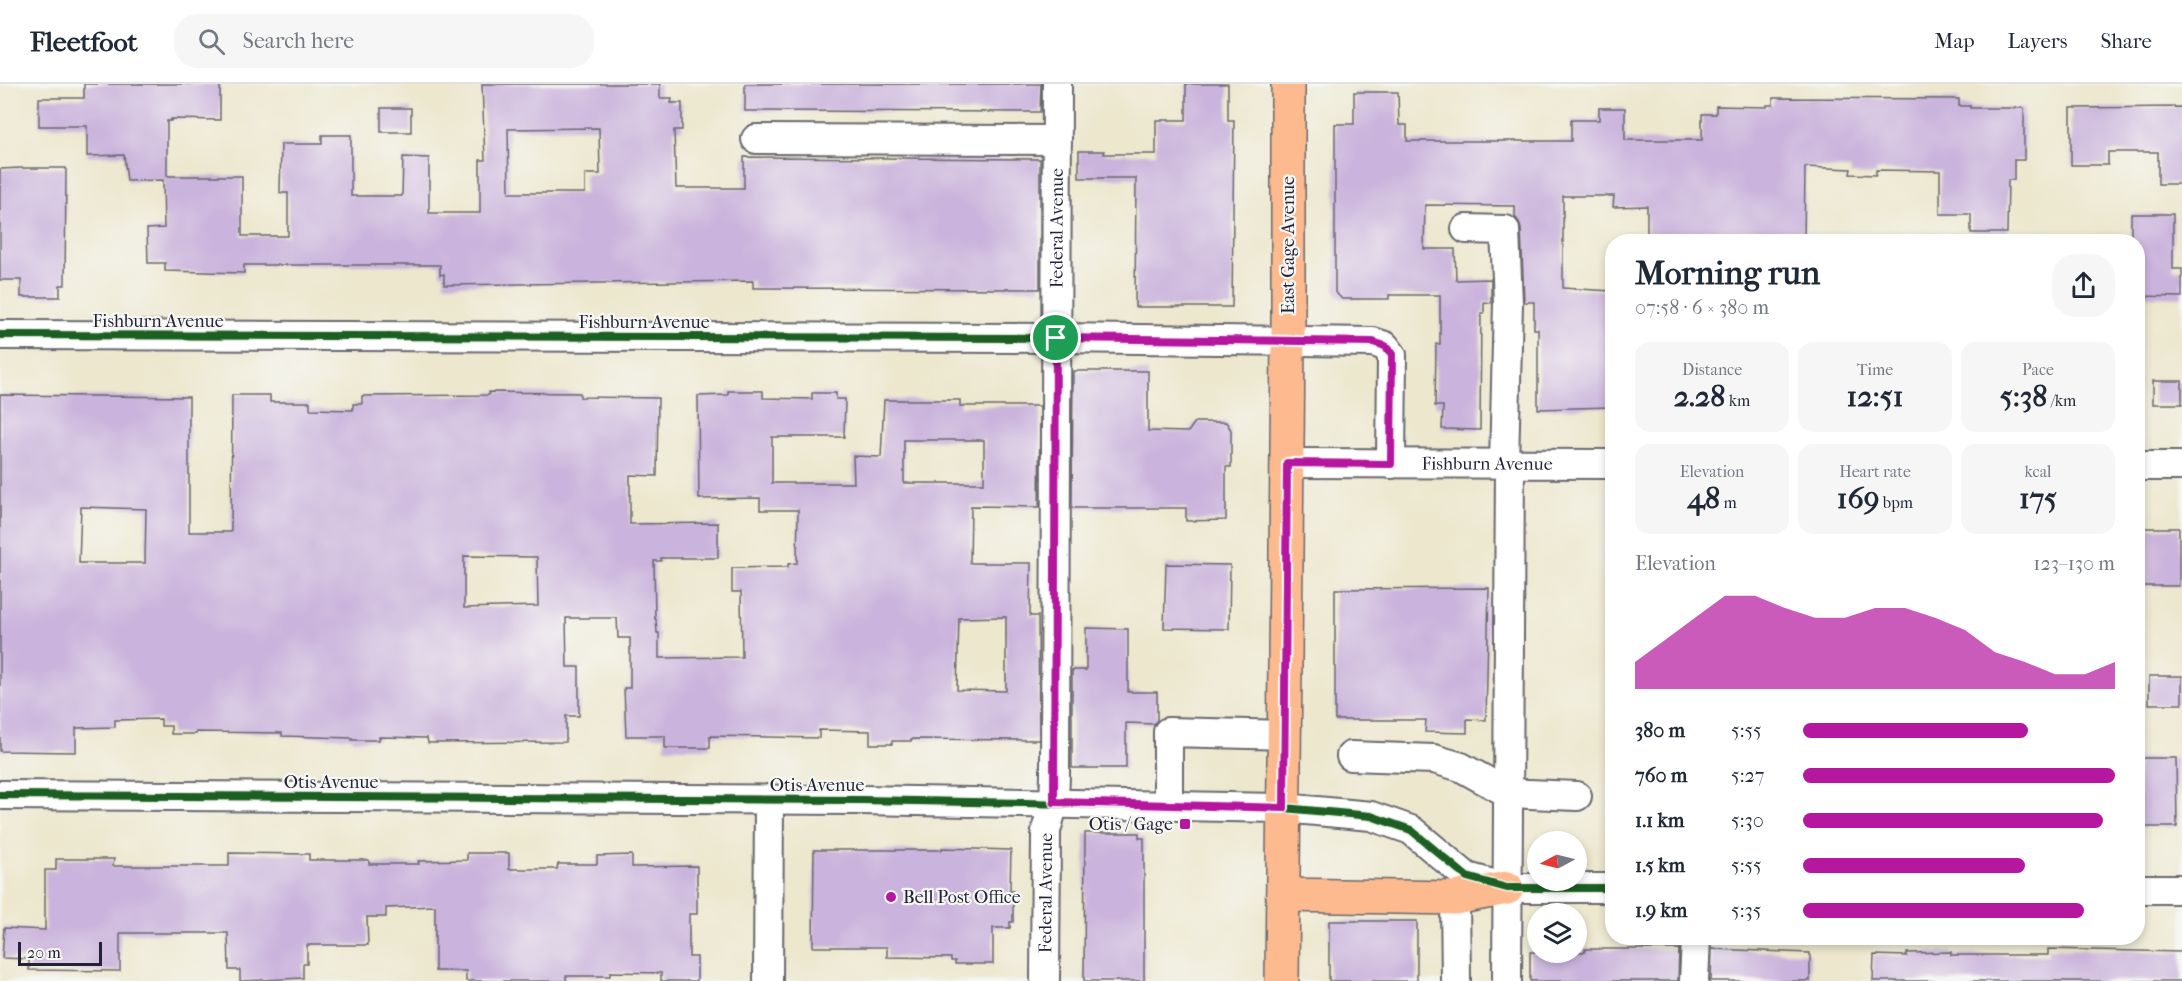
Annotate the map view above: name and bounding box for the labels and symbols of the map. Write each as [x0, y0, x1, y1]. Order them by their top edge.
street label: Federal Avenue [1046, 168, 1067, 288]
street label: East Gage Avenue [1278, 176, 1299, 314]
street label: Fishburn Avenue [92, 311, 224, 332]
street label: Fishburn Avenue [578, 312, 710, 333]
pin [1030, 312, 1081, 363]
street label: Fishburn Avenue [1421, 453, 1553, 474]
street label: Otis Avenue [284, 772, 378, 793]
street label: Otis Avenue [770, 775, 864, 796]
place label: Otis / Gage [1089, 814, 1173, 835]
marker: Otis / Gage [1178, 817, 1192, 831]
north arrow [1527, 831, 1587, 891]
street label: Federal Avenue [1035, 833, 1056, 953]
place label: Bell Post Office [903, 887, 1021, 908]
marker: Bell Post Office [884, 890, 898, 904]
scale bar [18, 939, 102, 966]

